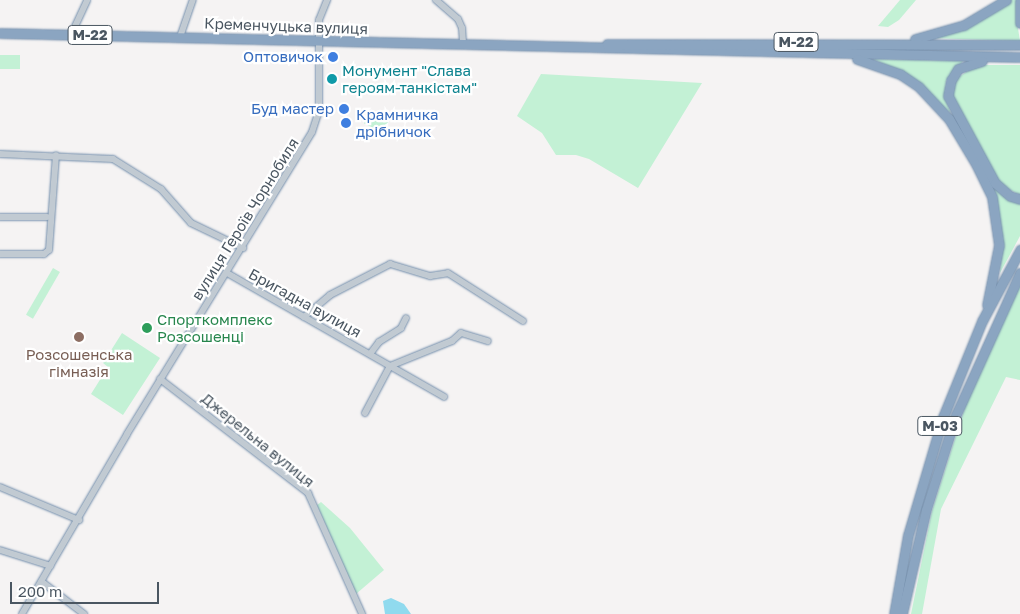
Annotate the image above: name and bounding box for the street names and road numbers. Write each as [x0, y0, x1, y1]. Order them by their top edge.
street label: Кременчуцька вулиця [204, 14, 368, 38]
road number: М-22 [68, 24, 112, 46]
road number: М-22 [774, 31, 818, 54]
street label: вулиця Героїв Чорнобиля [188, 135, 302, 303]
street label: Бригадна вулиця [246, 265, 364, 341]
street label: Джерельна вулиця [198, 389, 318, 491]
road number: М-03 [916, 414, 964, 438]

